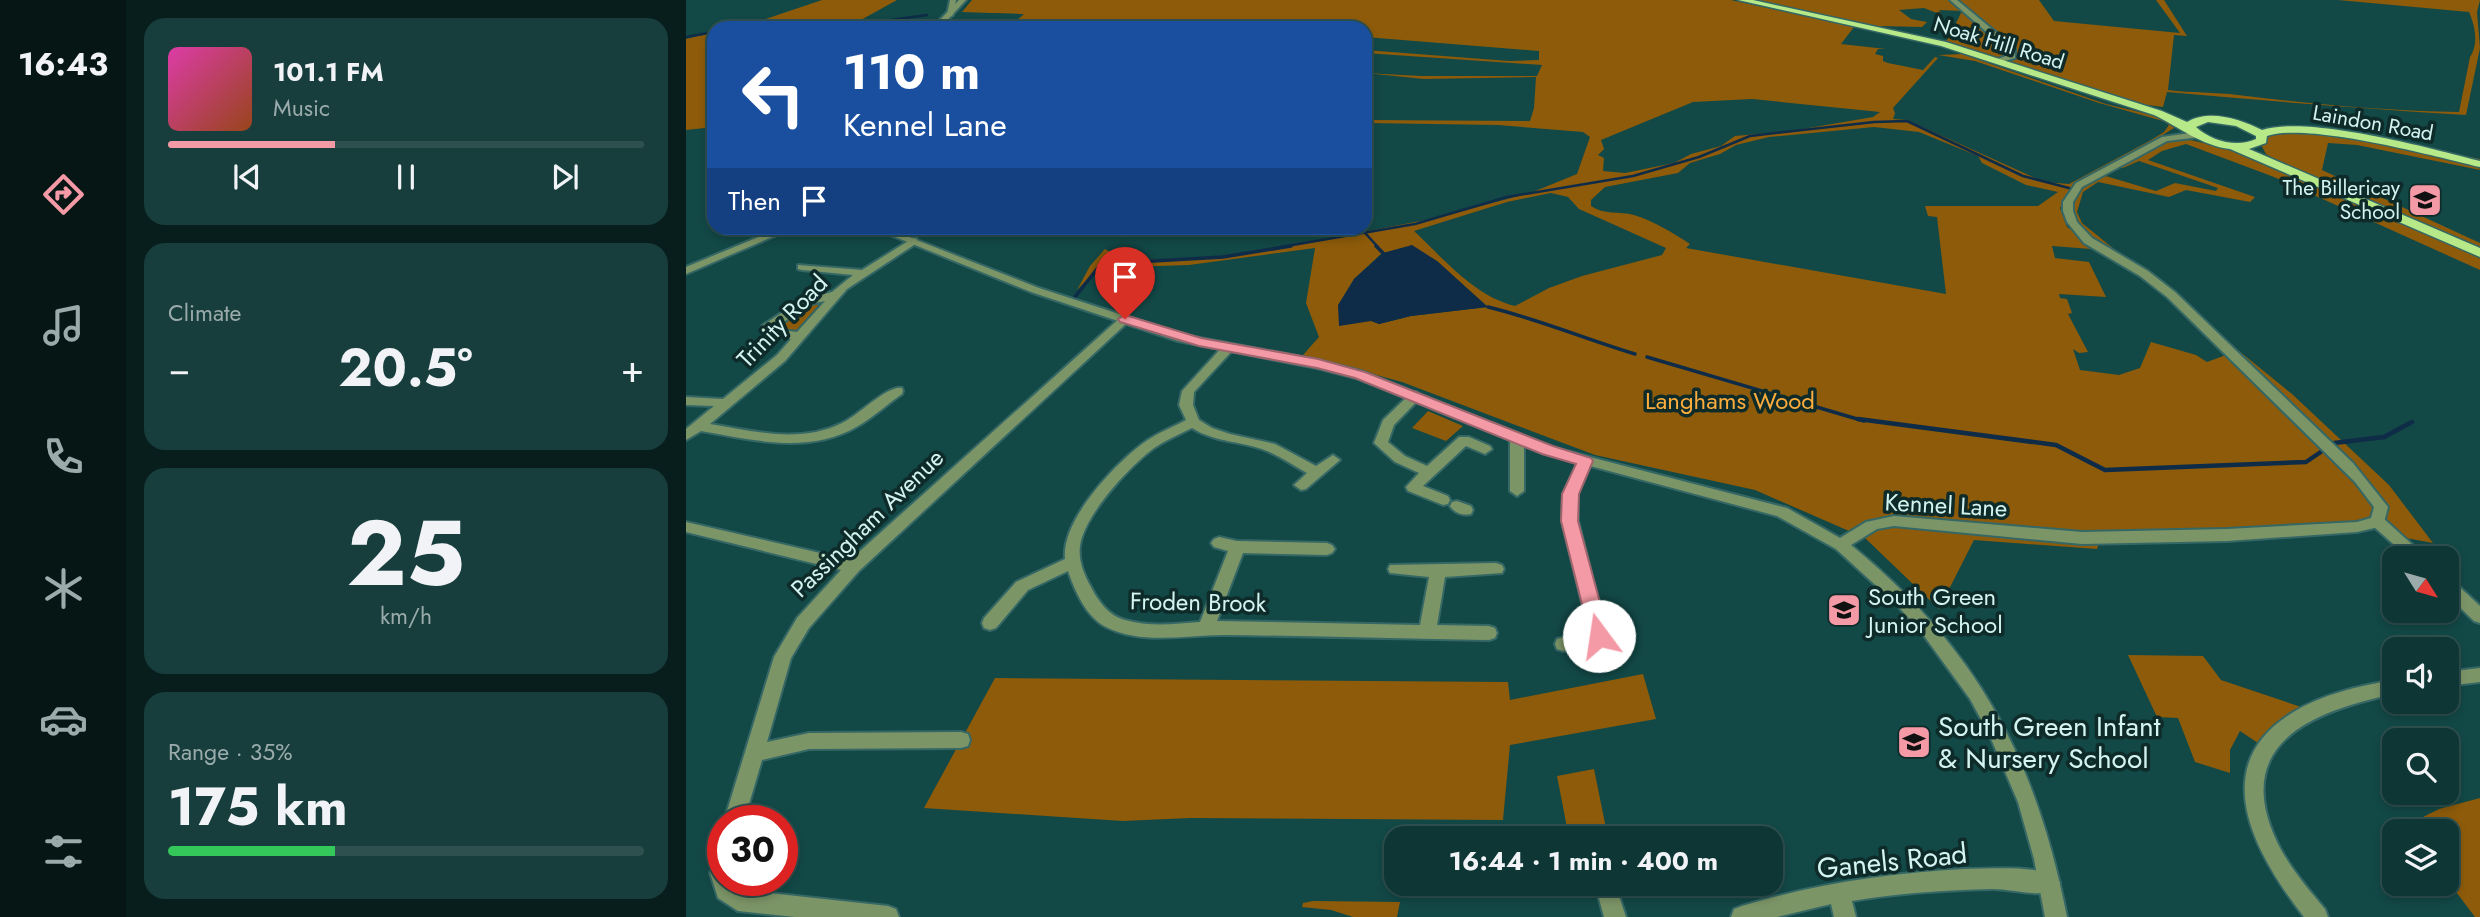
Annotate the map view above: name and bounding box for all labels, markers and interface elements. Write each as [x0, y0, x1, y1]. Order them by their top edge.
street label: Noak Hill Road [1930, 9, 2068, 77]
text: 110 m [843, 37, 980, 107]
text: 16:43 [18, 41, 108, 87]
icon: left [728, 49, 819, 140]
text: 101.1 FM [273, 53, 384, 91]
text: Music [273, 91, 330, 125]
street label: Laindon Road [2310, 98, 2436, 148]
text: Kennel Lane [843, 102, 1007, 148]
icon: previous [228, 158, 266, 196]
icon: pause [387, 158, 425, 196]
icon: next [546, 158, 584, 196]
icon: directions [39, 170, 88, 219]
place label: The Billericay School [2283, 173, 2401, 227]
school or university icon: The Billericay School [2406, 181, 2444, 219]
text: Then [728, 182, 781, 220]
icon: arrive [795, 182, 833, 220]
pin [1095, 247, 1155, 319]
icon: arrive [1106, 258, 1144, 296]
street label: Trinity Road [728, 266, 836, 376]
text: Climate [168, 296, 241, 330]
icon: music [39, 301, 88, 350]
text: 20.5° [338, 330, 473, 406]
text: − [168, 341, 190, 396]
text: + [621, 341, 644, 396]
park label: Langhams Wood [1645, 383, 1815, 418]
icon: phone [39, 432, 88, 481]
street label: Passingham Avenue [783, 441, 951, 605]
street label: Kennel Lane [1884, 484, 2008, 526]
text: 25 [347, 488, 465, 619]
north arrow [2382, 546, 2459, 623]
map controls [2382, 546, 2459, 896]
icon: climate [39, 564, 88, 613]
place label: South Green Junior School [1865, 579, 2003, 642]
street label: Froden Brook [1130, 583, 1267, 621]
school or university icon: South Green Junior School [1825, 591, 1863, 629]
text: km/h [380, 599, 432, 633]
position arrow [1562, 599, 1636, 673]
button: sound [2382, 637, 2459, 714]
icon: car [39, 695, 88, 744]
place label: South Green Infant & Nursery School [1938, 706, 2161, 779]
school or university icon: South Green Infant & Nursery School [1895, 723, 1933, 761]
button: search [2382, 728, 2459, 805]
text: Range · 35% [168, 735, 292, 769]
text: 175 km [168, 769, 348, 845]
speed limit sign: 30 [707, 805, 798, 896]
button: layers [2382, 819, 2459, 896]
icon: filters [39, 827, 88, 876]
street label: Ganels Road [1815, 833, 1969, 889]
text: 16:44 · 1 min · 400 m [1449, 842, 1718, 880]

